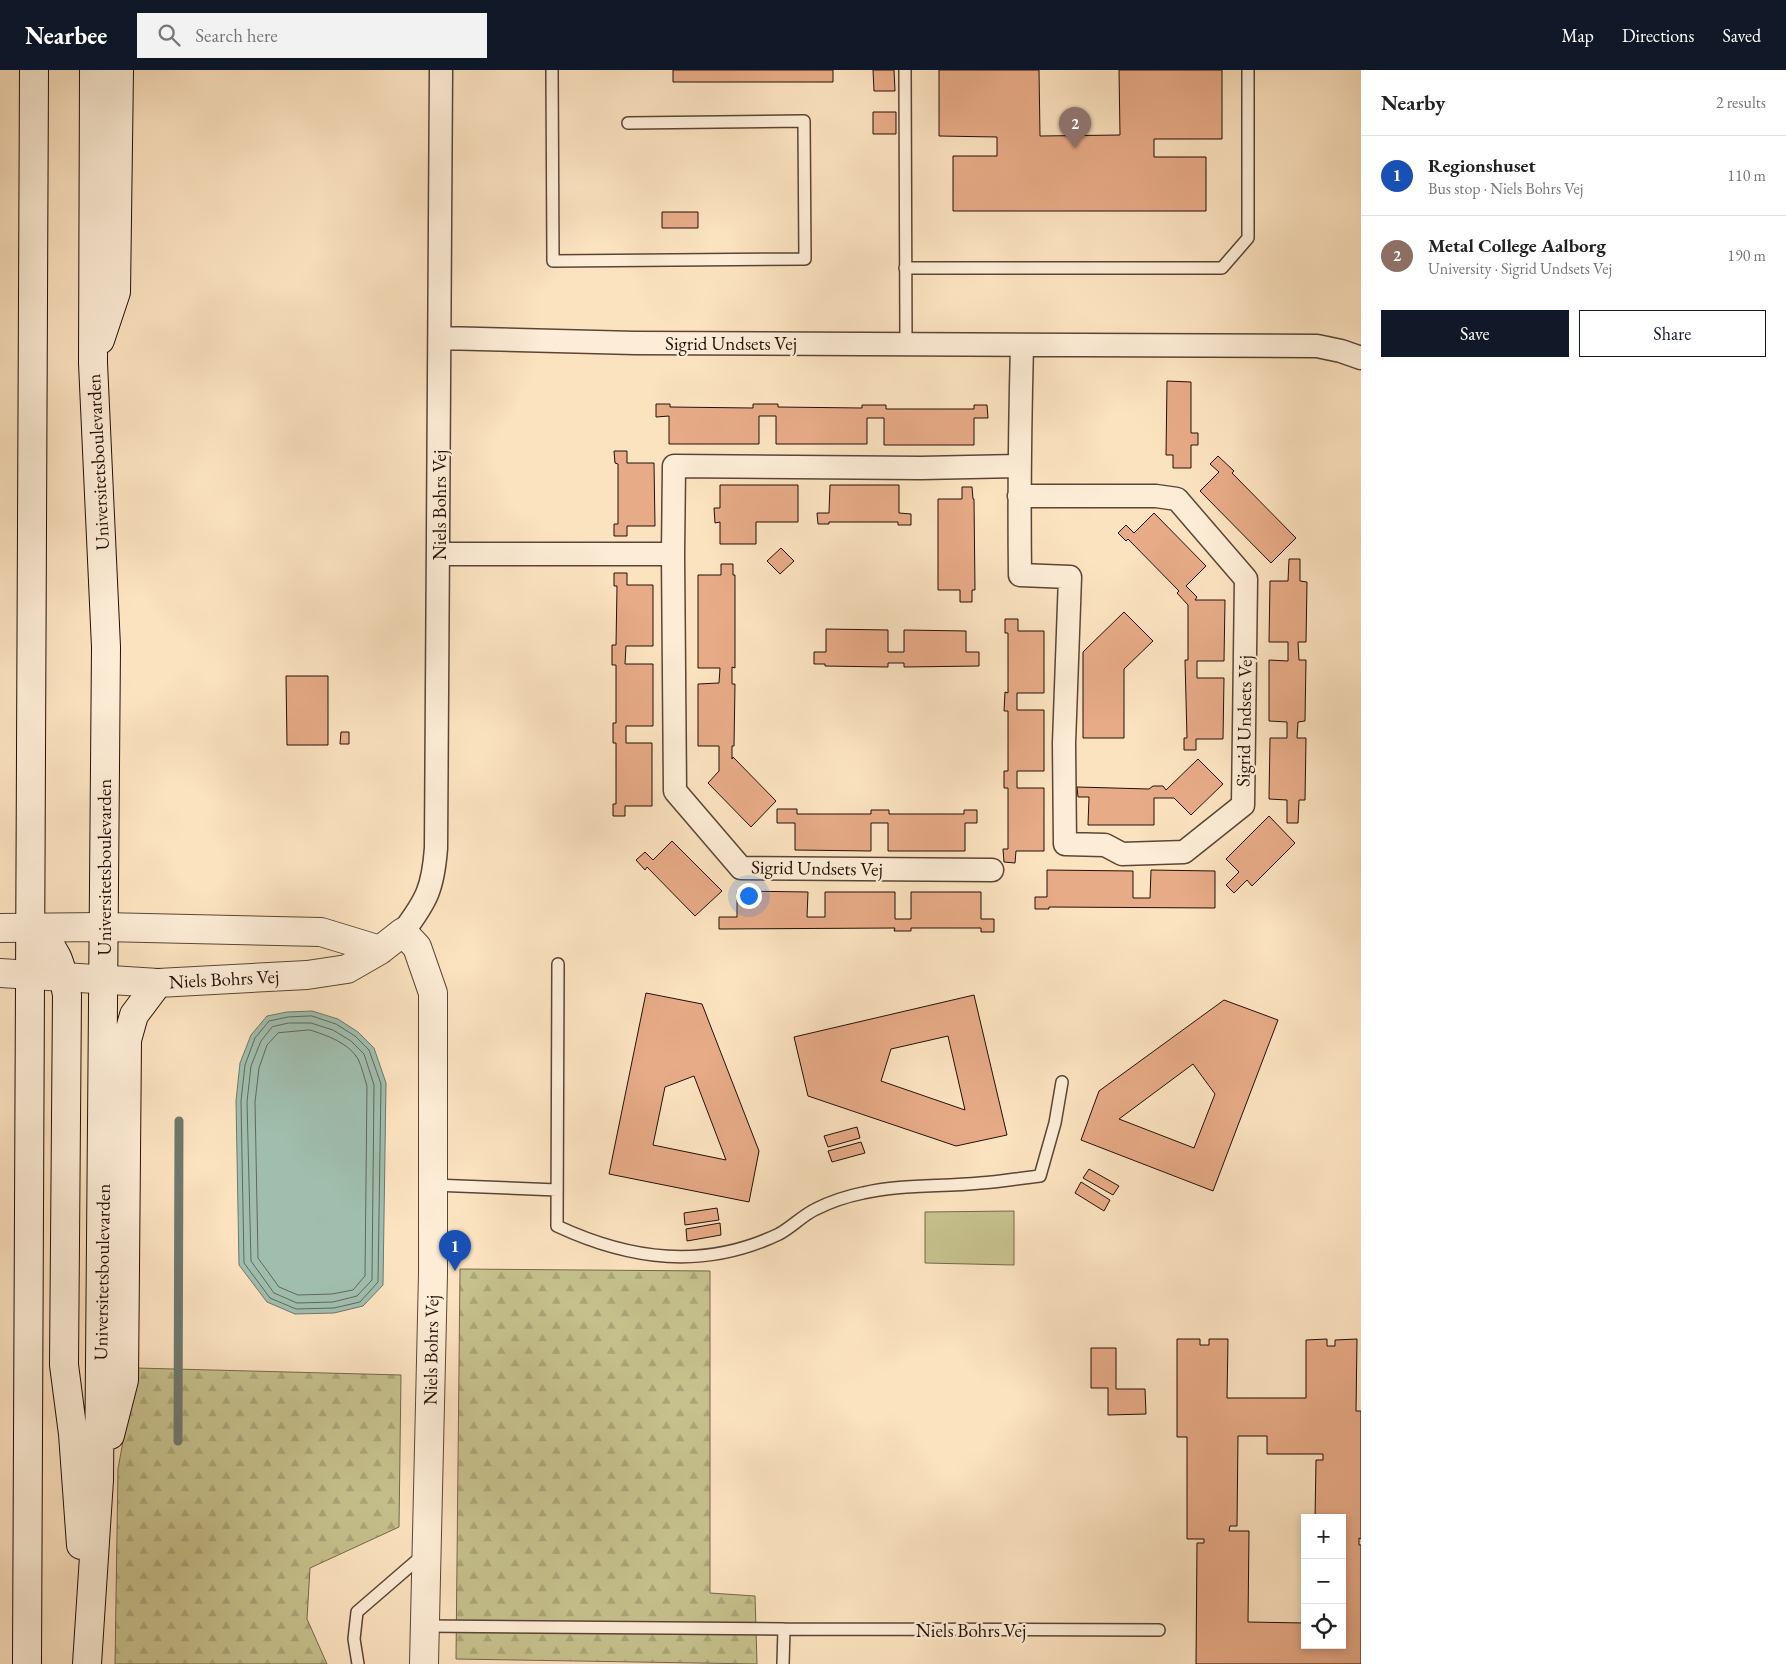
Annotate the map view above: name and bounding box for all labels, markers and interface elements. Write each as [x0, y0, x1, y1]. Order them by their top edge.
search box [137, 13, 487, 58]
text: Nearbee [25, 20, 107, 51]
icon: search [155, 21, 183, 49]
text: Search here [195, 23, 278, 48]
text: Map [1562, 24, 1594, 47]
text: Directions [1622, 24, 1694, 47]
text: Saved [1722, 24, 1761, 47]
text: Nearby [1381, 89, 1445, 116]
text: 2 results [1716, 92, 1766, 113]
pin: 2 [1059, 107, 1091, 148]
text: Regionshuset [1428, 153, 1536, 178]
text: 1 [1393, 165, 1401, 186]
text: 110 m [1727, 165, 1766, 186]
text: Bus stop · Niels Bohrs Vej [1428, 178, 1583, 199]
text: Metal College Aalborg [1428, 233, 1606, 258]
text: 2 [1393, 245, 1401, 266]
text: 190 m [1727, 245, 1766, 266]
text: University · Sigrid Undsets Vej [1428, 258, 1612, 279]
button: Save [1381, 310, 1569, 357]
button: Share [1579, 310, 1766, 357]
street label: Sigrid Undsets Vej [665, 331, 797, 356]
street label: Universitetsboulevarden [81, 373, 115, 551]
street label: Niels Bohrs Vej [427, 450, 452, 560]
street label: Sigrid Undsets Vej [1230, 655, 1258, 787]
street label: Universitetsboulevarden [92, 779, 117, 955]
street label: Sigrid Undsets Vej [751, 854, 883, 882]
your location [736, 883, 762, 909]
street label: Niels Bohrs Vej [168, 964, 280, 994]
street label: Universitetsboulevarden [88, 1183, 116, 1361]
pin: 1 [439, 1230, 471, 1271]
street label: Niels Bohrs Vej [418, 1295, 444, 1405]
map controls [1301, 1514, 1346, 1649]
button: + [1301, 1514, 1346, 1559]
button: − [1301, 1559, 1346, 1604]
button: locate [1301, 1604, 1346, 1649]
street label: Niels Bohrs Vej [916, 1618, 1026, 1643]

